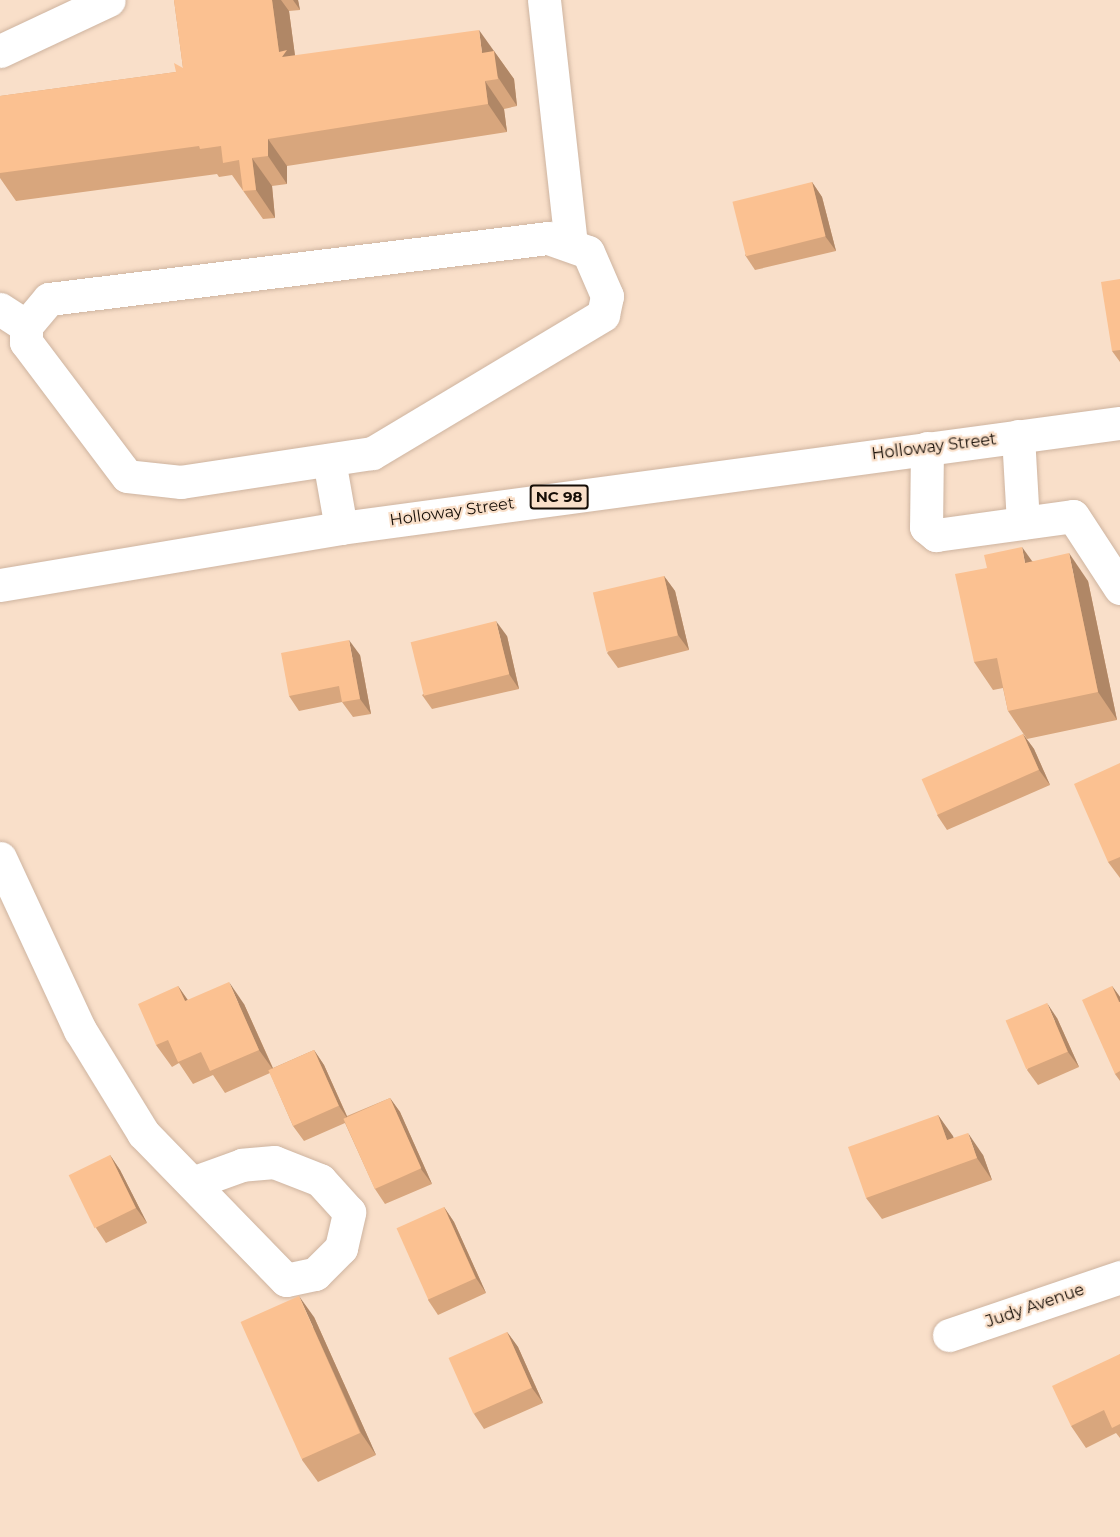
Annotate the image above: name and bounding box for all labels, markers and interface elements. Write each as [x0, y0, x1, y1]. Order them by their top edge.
street label: Holloway Street [871, 430, 997, 464]
road number: NC 98 [529, 485, 589, 509]
street label: Holloway Street [388, 494, 516, 530]
street label: Judy Avenue [983, 1280, 1087, 1332]

